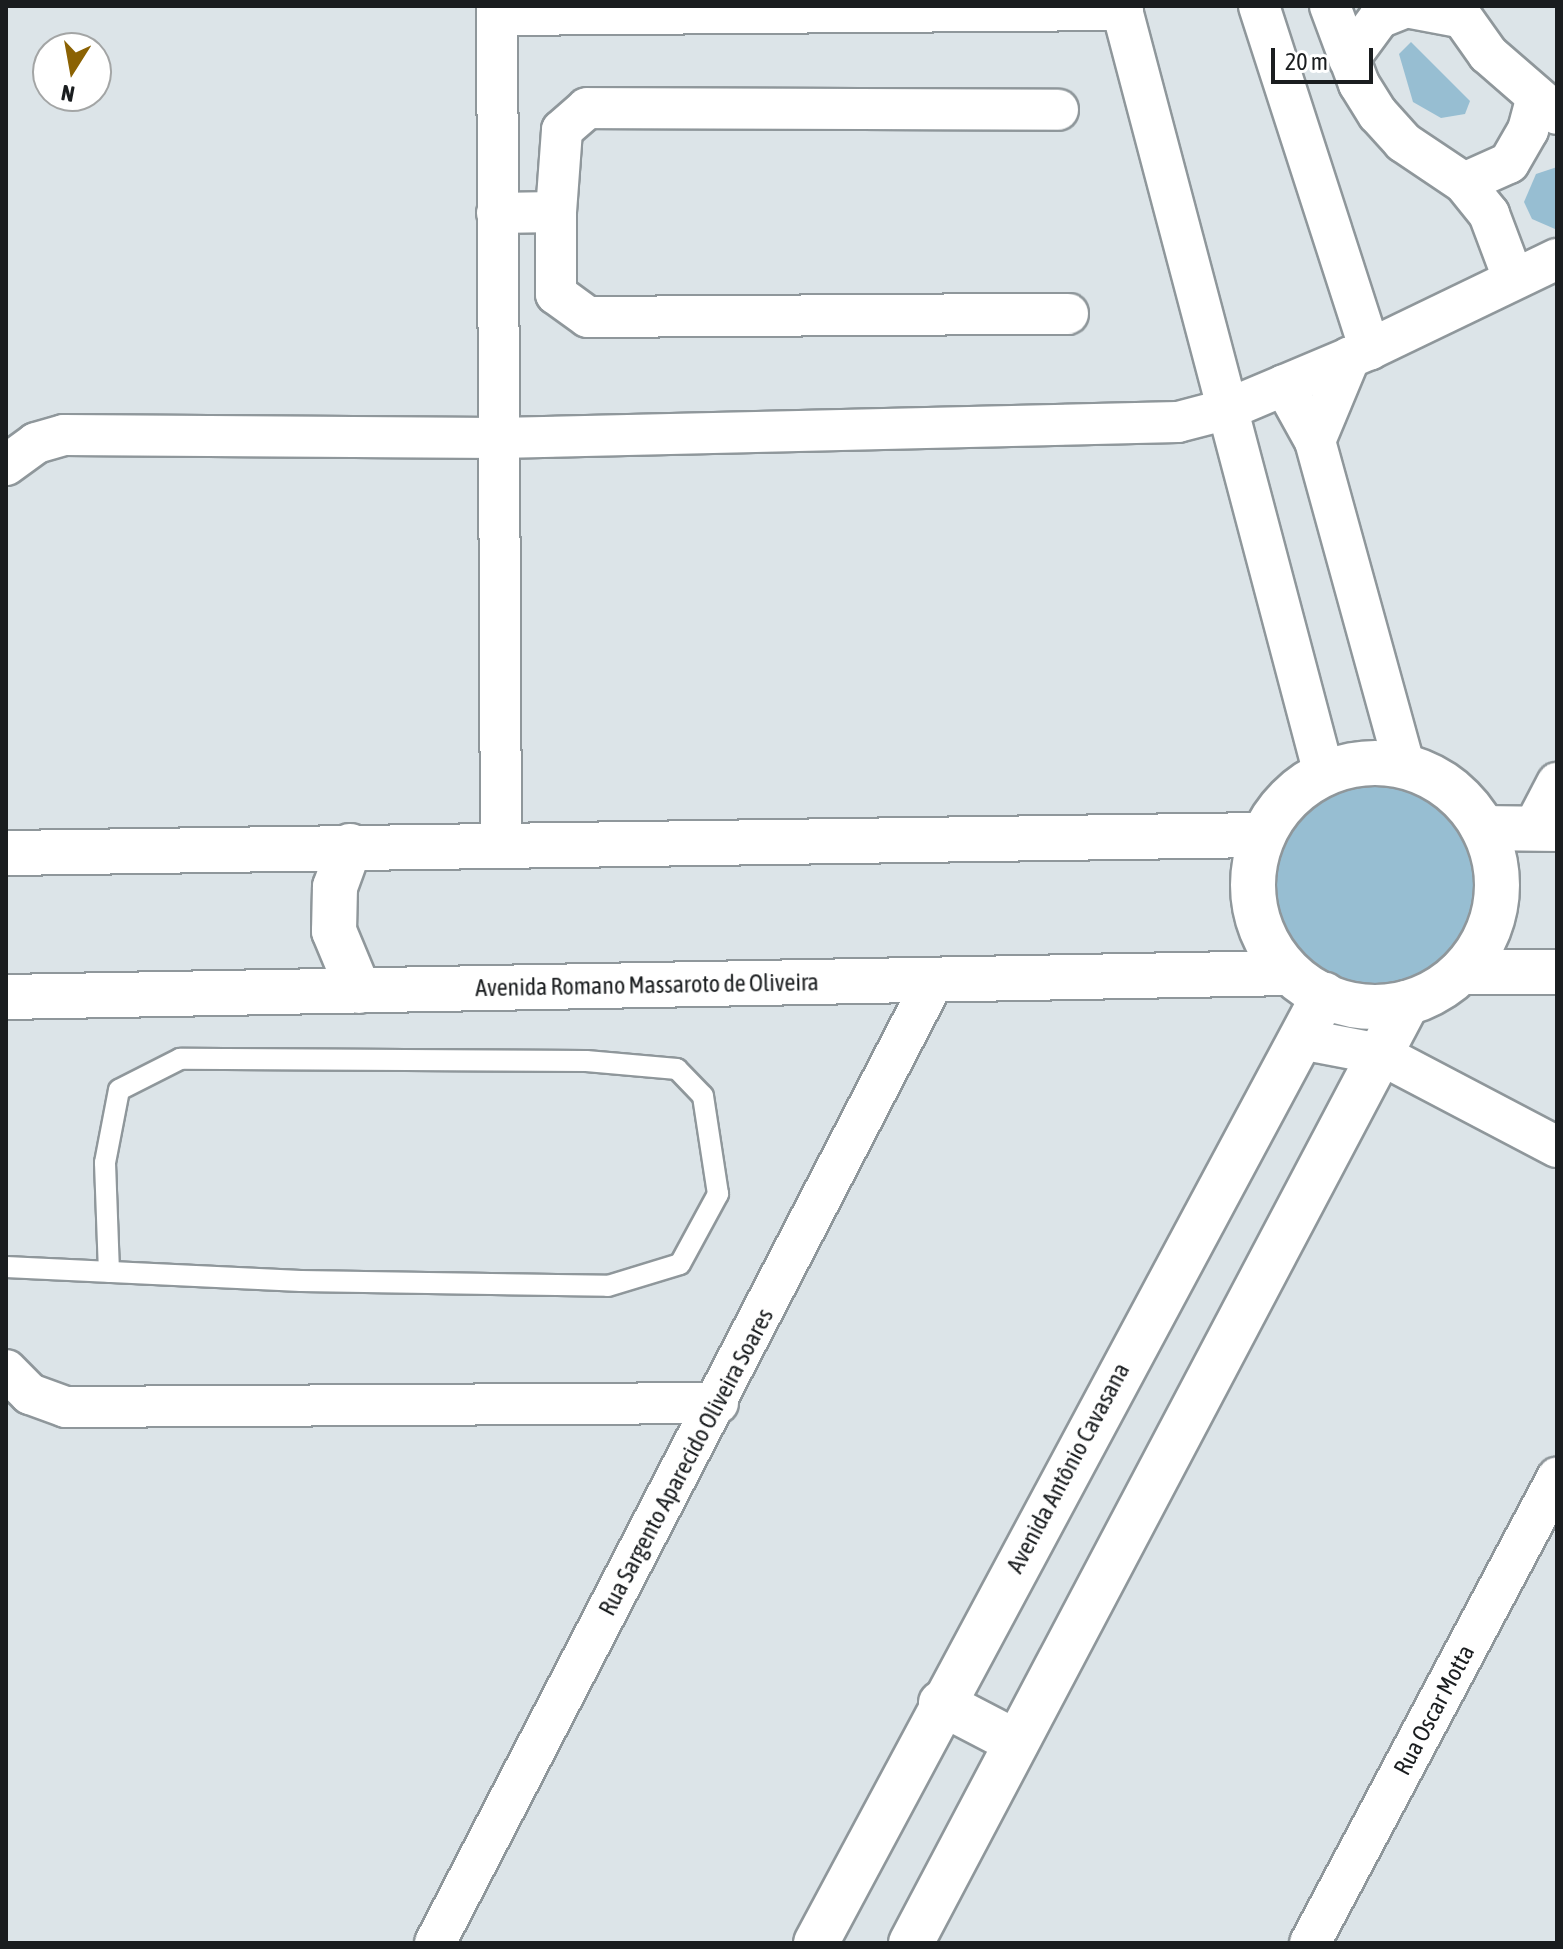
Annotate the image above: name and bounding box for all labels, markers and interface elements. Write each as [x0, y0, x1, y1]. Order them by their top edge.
north arrow [32, 32, 112, 112]
scale bar [1275, 32, 1377, 82]
text: 20 m [1285, 48, 1328, 75]
text: N [59, 80, 77, 108]
street label: Avenida Romano Massaroto de Oliveira [475, 968, 819, 1002]
street label: Rua Sargento Aparecido Oliveira Soares [593, 1303, 779, 1621]
street label: Avenida Antônio Cavasana [1000, 1358, 1136, 1578]
street label: Rua Oscar Motta [1388, 1640, 1480, 1780]

